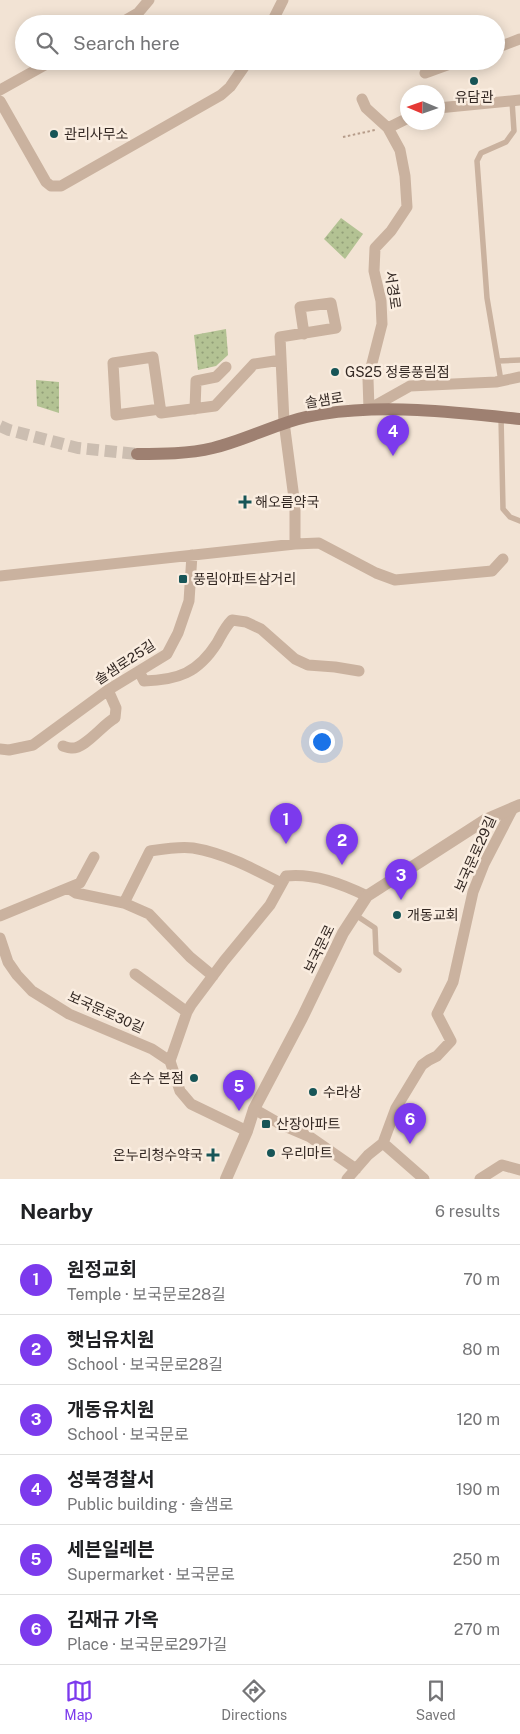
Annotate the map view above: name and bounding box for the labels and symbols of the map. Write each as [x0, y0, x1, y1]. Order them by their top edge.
marker: 유담관 [468, 75, 480, 87]
north arrow [400, 85, 445, 130]
place label: 유담관 [455, 89, 493, 105]
place label: 관리사무소 [64, 126, 129, 142]
marker: 관리사무소 [48, 128, 60, 140]
street label: 서경로 [382, 270, 404, 310]
place label: GS25 정릉풍림점 [345, 364, 450, 380]
marker: GS25 정릉풍림점 [329, 366, 341, 378]
street label: 솔샘로 [304, 389, 344, 411]
pin: 4 [377, 415, 409, 456]
place label: 해오름약국 [255, 494, 320, 510]
marker: 해오름약국 [239, 496, 251, 508]
place label: 풍림아파트삼거리 [193, 571, 296, 587]
marker: 풍림아파트삼거리 [177, 573, 189, 585]
street label: 솔샘로25길 [92, 637, 158, 687]
your location [309, 729, 335, 755]
pin: 1 [270, 803, 302, 844]
street label: 보국문로29길 [451, 814, 499, 894]
pin: 2 [326, 824, 358, 865]
pin: 3 [385, 859, 417, 900]
place label: 개동교회 [407, 907, 459, 923]
marker: 개동교회 [391, 909, 403, 921]
street label: 보국문로 [301, 922, 338, 976]
street label: 보국문로30길 [65, 988, 147, 1036]
place label: 손수 본점 [129, 1070, 184, 1086]
pin: 5 [223, 1070, 255, 1111]
marker: 손수 본점 [188, 1072, 200, 1084]
place label: 수라상 [323, 1084, 362, 1100]
marker: 수라상 [307, 1086, 319, 1098]
pin: 6 [394, 1103, 426, 1144]
place label: 산장아파트 [276, 1116, 341, 1132]
marker: 산장아파트 [260, 1118, 272, 1130]
place label: 우리마트 [281, 1145, 333, 1161]
place label: 온누리청수약국 [113, 1147, 203, 1163]
marker: 우리마트 [265, 1147, 277, 1159]
marker: 온누리청수약국 [207, 1149, 219, 1161]

